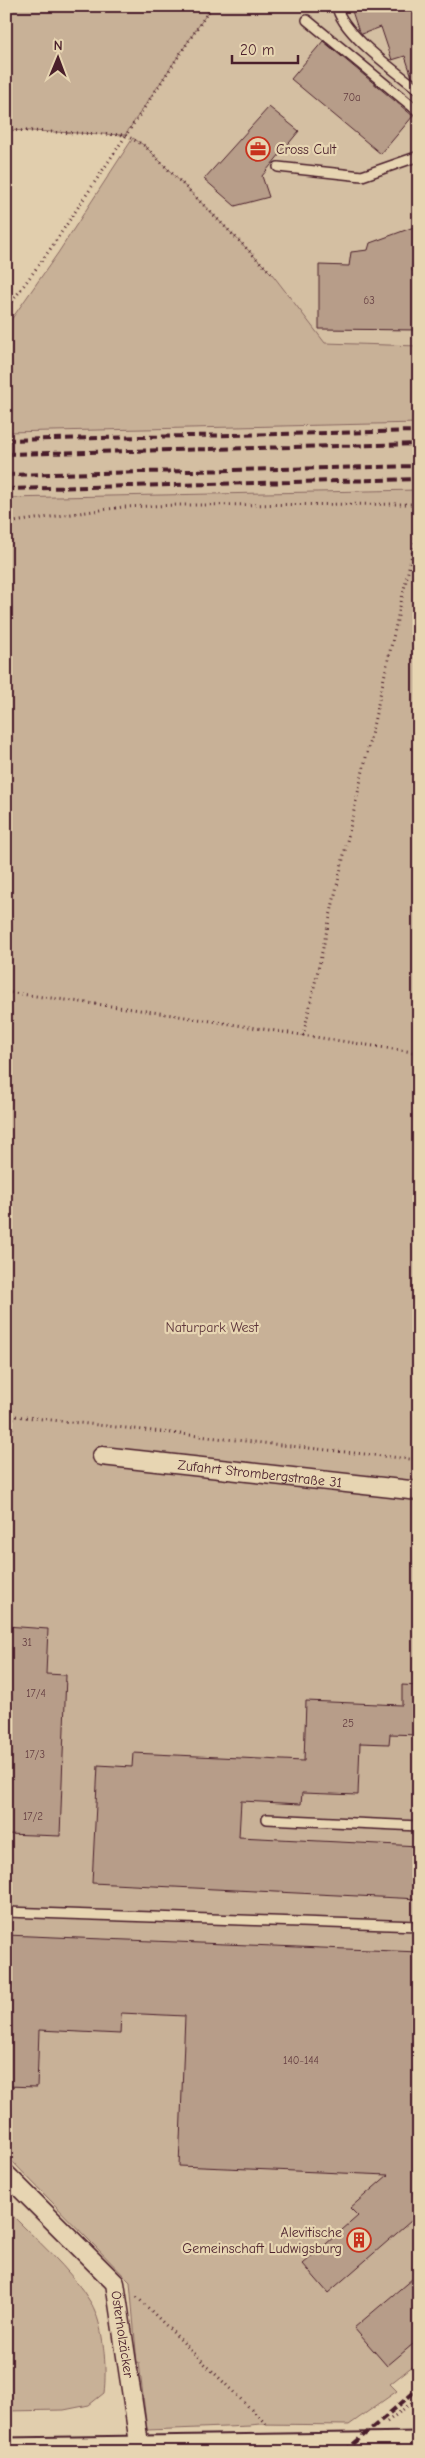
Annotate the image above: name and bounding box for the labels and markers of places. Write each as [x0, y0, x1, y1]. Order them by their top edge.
office icon: Cross Cult [245, 136, 271, 162]
place label: Cross Cult [276, 141, 337, 158]
place label: Alevitische Gemeinschaft Ludwigsburg [182, 2224, 342, 2257]
building icon: Alevitische Gemeinschaft Ludwigsburg [346, 2227, 372, 2253]

